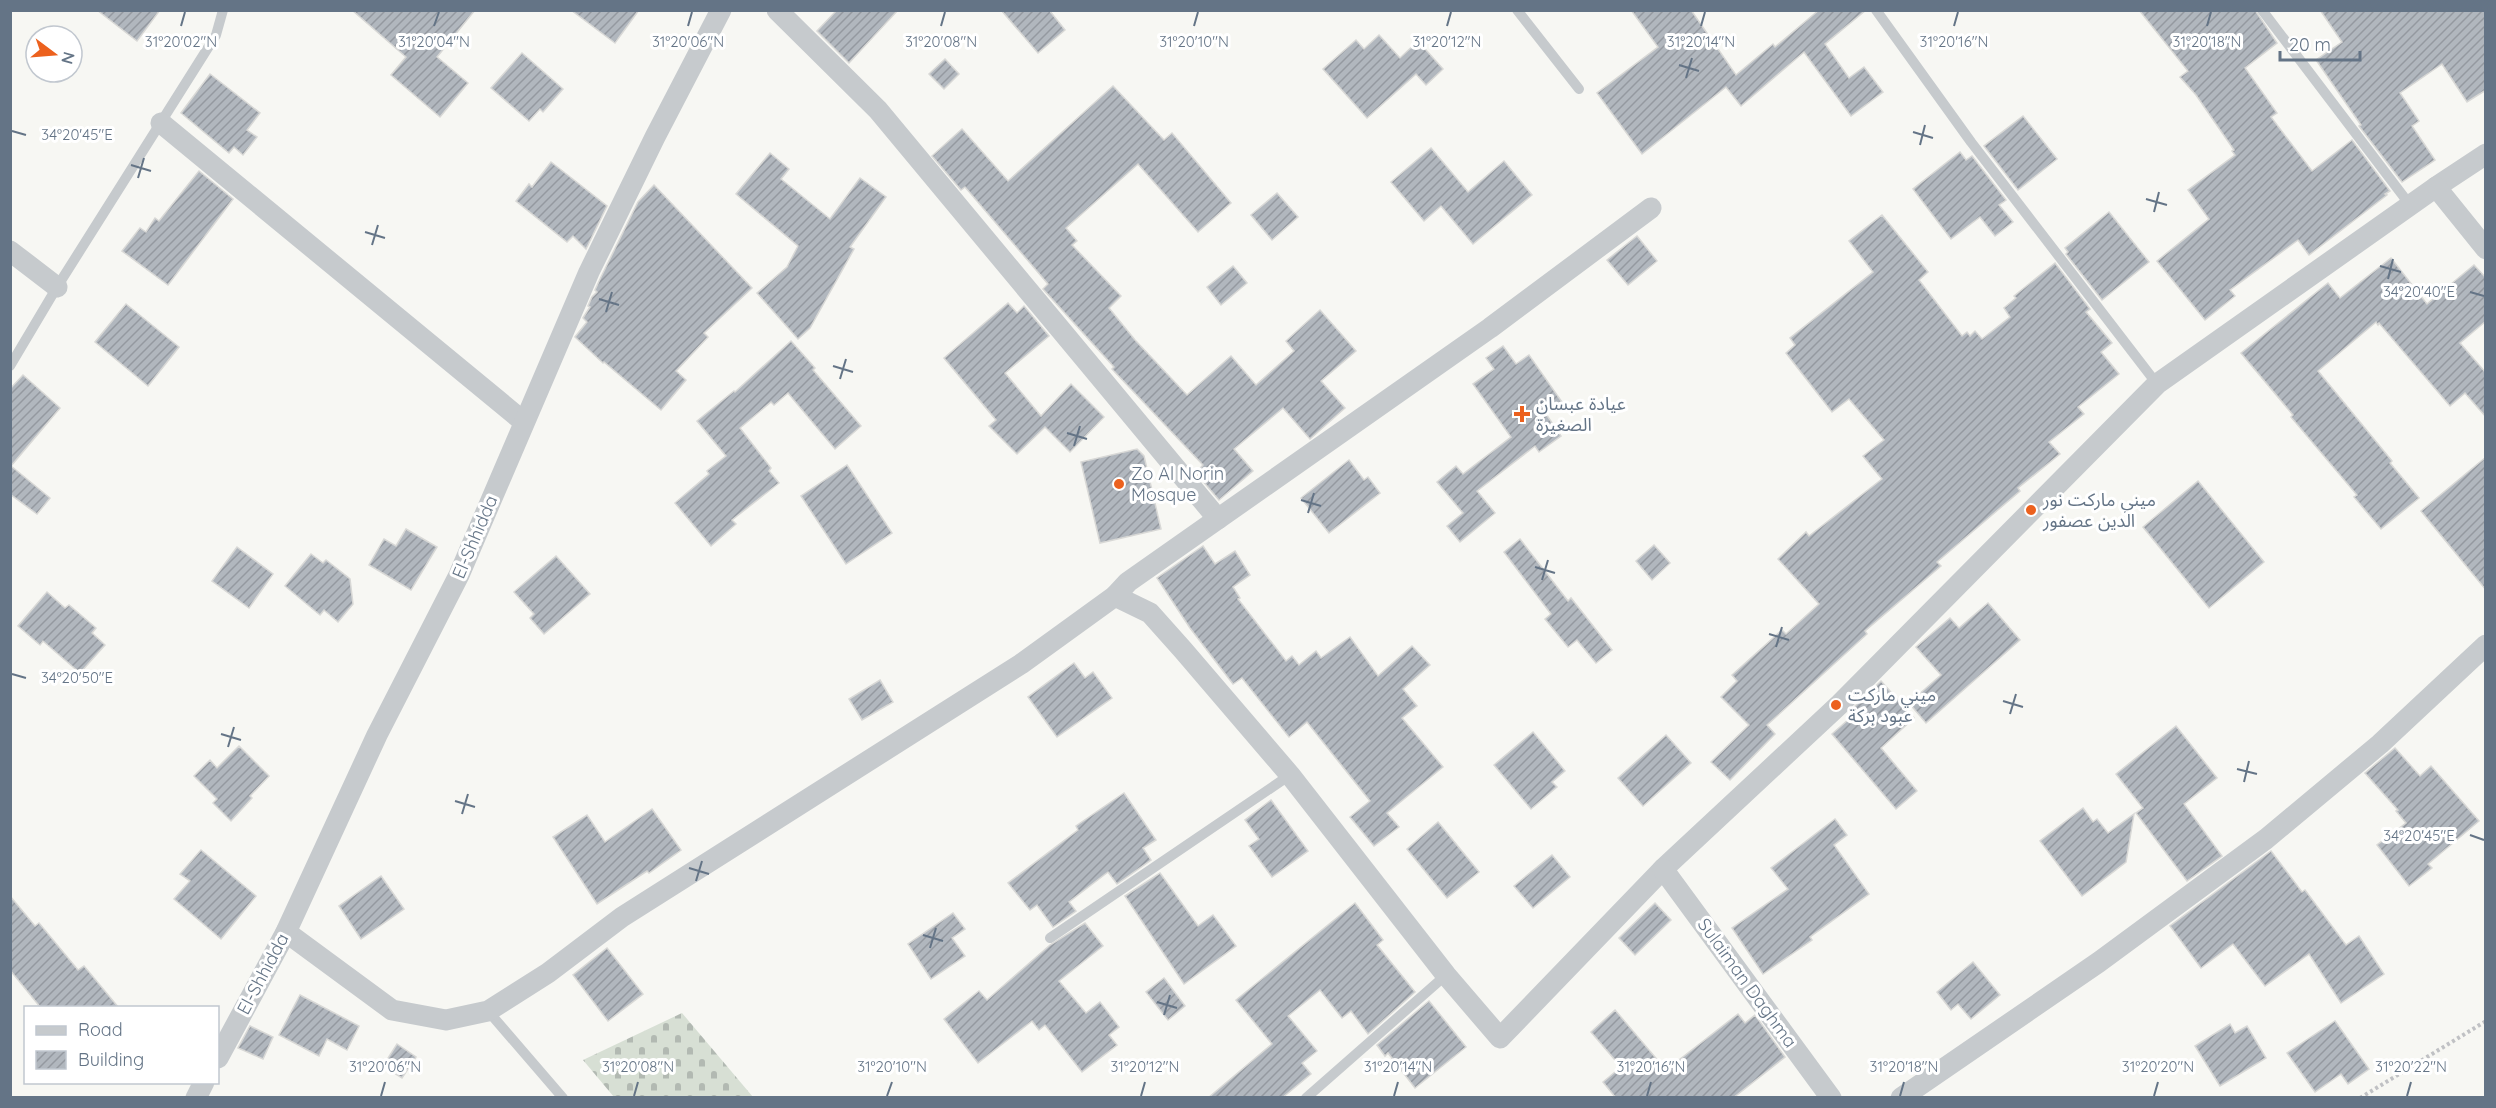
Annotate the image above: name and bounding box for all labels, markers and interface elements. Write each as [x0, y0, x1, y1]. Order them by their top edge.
north arrow [24, 24, 84, 84]
scale bar [2280, 24, 2360, 62]
text: 31°20'02"N [145, 32, 217, 51]
text: 31°20'04"N [398, 32, 470, 51]
text: 31°20'06"N [652, 32, 724, 51]
text: 31°20'08"N [905, 32, 977, 51]
text: 31°20'10"N [1159, 32, 1229, 51]
text: 31°20'12"N [1412, 32, 1482, 51]
text: 31°20'14"N [1667, 32, 1735, 51]
text: 31°20'16"N [1920, 32, 1988, 51]
text: 31°20'18"N [2173, 32, 2241, 51]
text: 20 m [2289, 33, 2331, 56]
text: N [57, 50, 80, 67]
text: 34°20'45"E [41, 125, 113, 144]
text: 34°20'40"E [2383, 282, 2455, 301]
place label: عيادة عبسان الصغيرة [1536, 392, 1626, 436]
marker: عيادة عبسان الصغيرة [1513, 405, 1531, 423]
place label: Zo Al Norin Mosque [1131, 462, 1224, 506]
marker: Zo Al Norin Mosque [1112, 477, 1126, 491]
place label: ميني ماركت نور الدين عصفور [2042, 488, 2156, 532]
street label: El-Shhidda [447, 492, 502, 582]
marker: ميني ماركت نور الدين عصفور [2024, 503, 2038, 517]
text: 34°20'50"E [41, 668, 113, 687]
place label: ميني ماركت عبود بركة [1848, 683, 1936, 727]
marker: ميني ماركت عبود بركة [1829, 698, 1843, 712]
text: 34°20'45"E [2383, 826, 2455, 845]
street label: Sulaiman Daghma [1693, 913, 1802, 1052]
street label: El-Shhidda [232, 929, 293, 1018]
legend [24, 1006, 219, 1084]
text: Road [78, 1018, 123, 1041]
text: Building [78, 1048, 144, 1071]
text: 31°20'06"N [349, 1057, 421, 1076]
text: 31°20'08"N [602, 1057, 674, 1076]
text: 31°20'10"N [857, 1057, 927, 1076]
text: 31°20'12"N [1110, 1057, 1180, 1076]
text: 31°20'14"N [1364, 1057, 1432, 1076]
text: 31°20'16"N [1617, 1057, 1685, 1076]
text: 31°20'18"N [1870, 1057, 1938, 1076]
text: 31°20'20"N [2122, 1057, 2194, 1076]
text: 31°20'22"N [2375, 1057, 2447, 1076]

